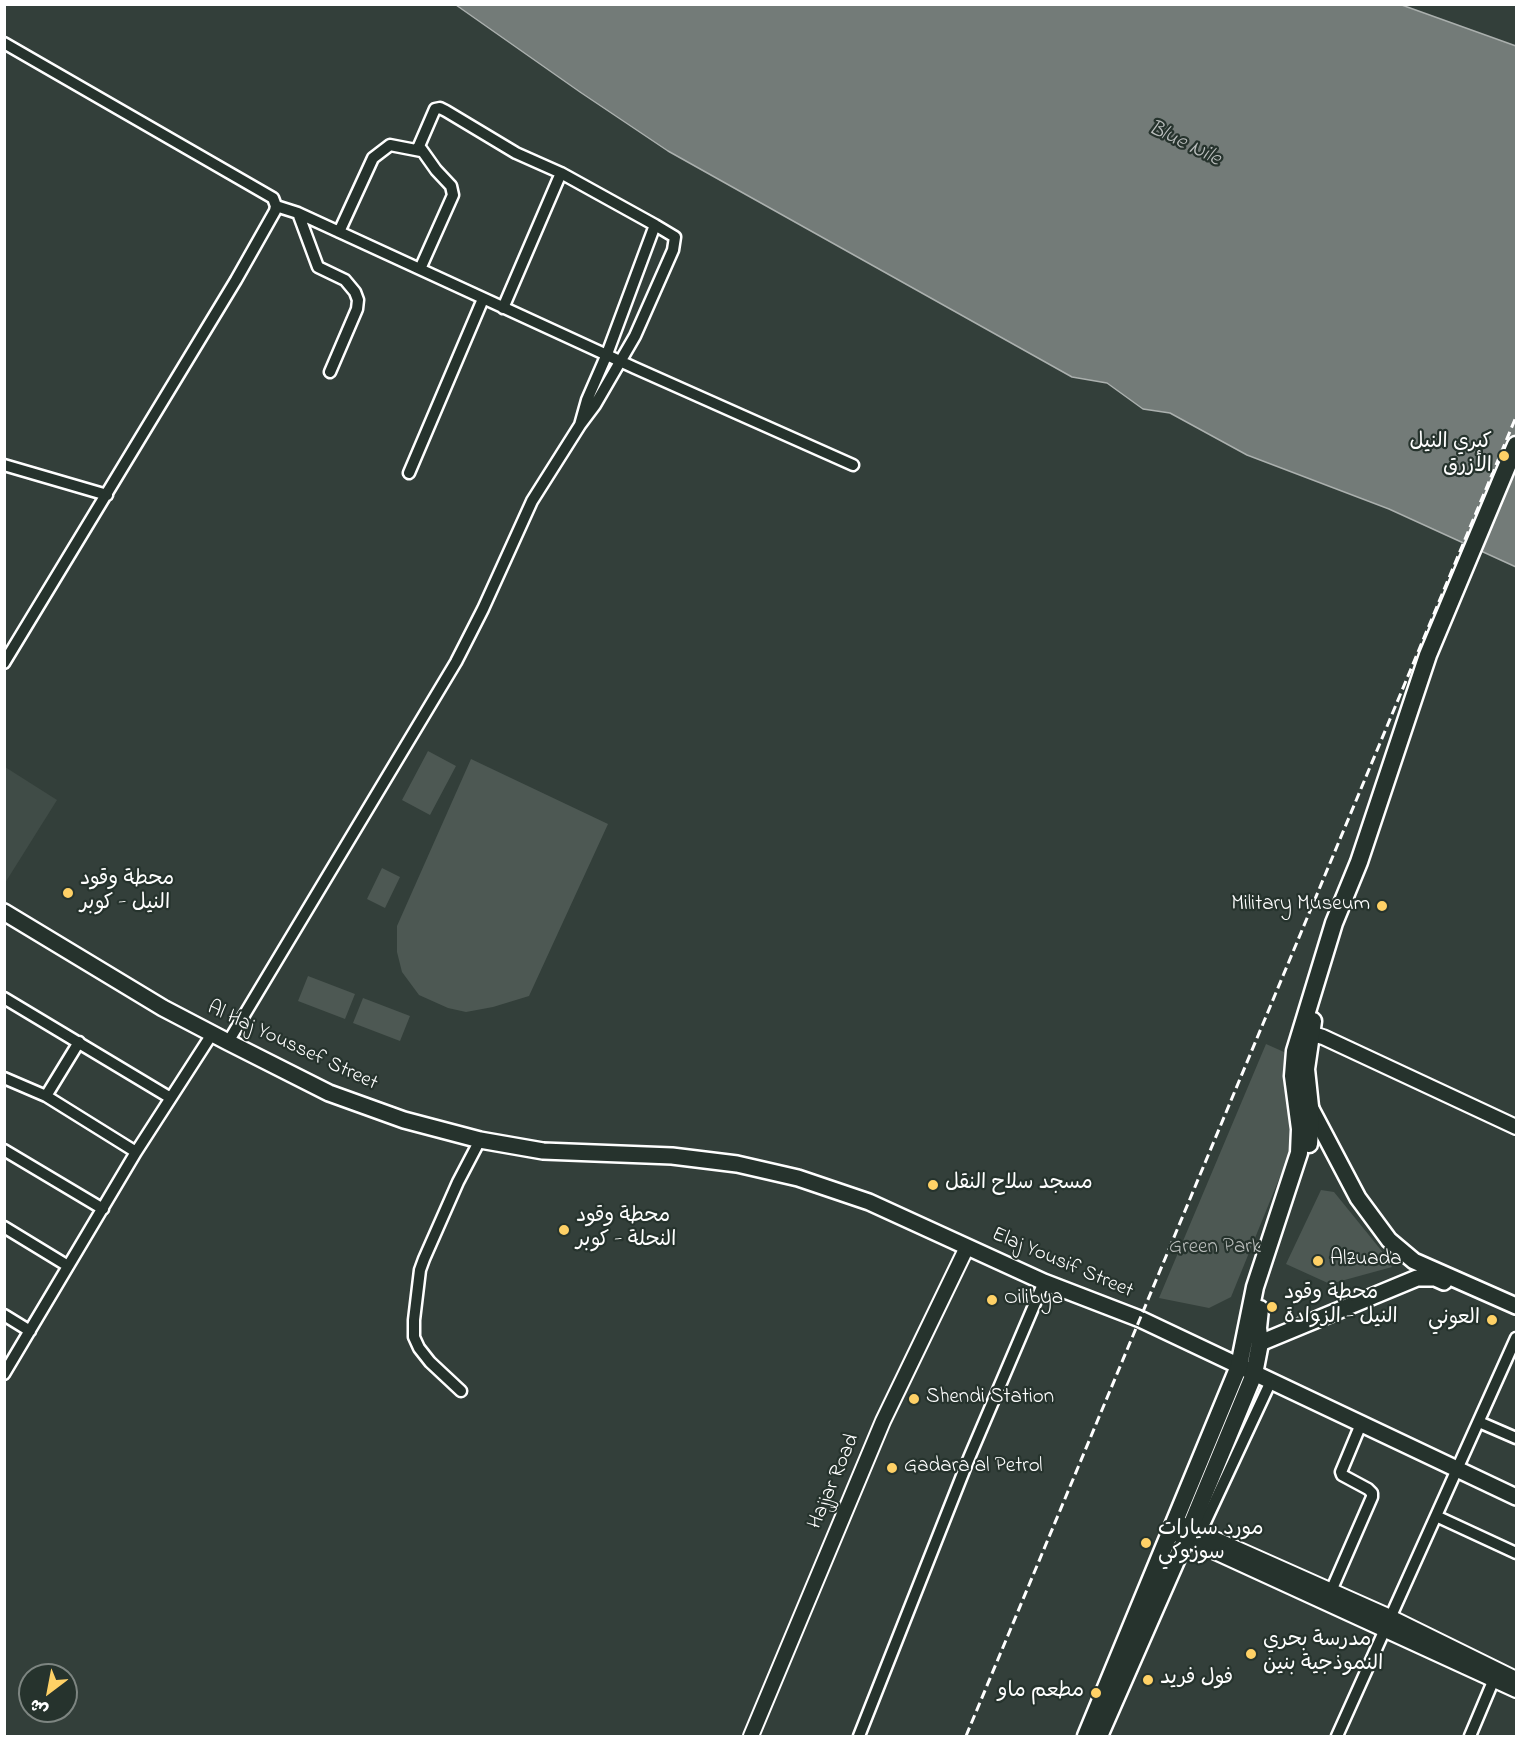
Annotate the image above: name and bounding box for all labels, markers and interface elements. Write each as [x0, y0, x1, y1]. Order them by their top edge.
water label: Blue Nile [1143, 116, 1225, 174]
place label: كبري النيل الأزرق [1409, 431, 1492, 481]
marker: كبري النيل الأزرق [1497, 449, 1511, 463]
place label: محطة وقود النيل - كوبر [80, 868, 174, 918]
marker: محطة وقود النيل - كوبر [61, 886, 75, 900]
place label: Military Museum [1231, 893, 1370, 919]
marker: Military Museum [1375, 899, 1389, 913]
street label: Al Haj Youssef Street [203, 996, 381, 1098]
place label: مسجد سلاح النقل [945, 1172, 1093, 1198]
marker: مسجد سلاح النقل [926, 1178, 940, 1192]
place label: محطة وقود النحلة - كوبر [576, 1205, 676, 1255]
marker: محطة وقود النحلة - كوبر [557, 1223, 571, 1237]
street label: Elaj Yousif Street [987, 1223, 1137, 1305]
park label: Green Park [1169, 1236, 1261, 1262]
place label: Alzuada [1330, 1248, 1402, 1274]
marker: Alzuada [1311, 1254, 1325, 1268]
place label: محطة وقود النيل - الزوادة [1284, 1282, 1398, 1332]
place label: Oilibya [1004, 1287, 1063, 1313]
marker: Oilibya [985, 1293, 999, 1307]
marker: محطة وقود النيل - الزوادة [1265, 1300, 1279, 1314]
place label: العوني [1428, 1307, 1480, 1333]
marker: العوني [1485, 1313, 1499, 1327]
place label: Shendi Station [926, 1386, 1054, 1412]
marker: Shendi Station [907, 1392, 921, 1406]
street label: Hajjar Road [804, 1431, 866, 1533]
place label: Gadara al Petrol [904, 1455, 1043, 1481]
marker: Gadara al Petrol [885, 1461, 899, 1475]
place label: مورد سيارات سوزوكي [1158, 1518, 1264, 1568]
marker: مورد سيارات سوزوكي [1139, 1536, 1153, 1550]
place label: مدرسة بحري النموذجية بنين [1263, 1629, 1383, 1679]
marker: مدرسة بحري النموذجية بنين [1244, 1647, 1258, 1661]
north arrow [18, 1663, 78, 1723]
place label: فول فريد [1160, 1667, 1233, 1693]
marker: فول فريد [1141, 1673, 1155, 1687]
place label: مطعم ماو [998, 1680, 1084, 1706]
marker: مطعم ماو [1089, 1686, 1103, 1700]
text: ش [26, 1692, 53, 1721]

